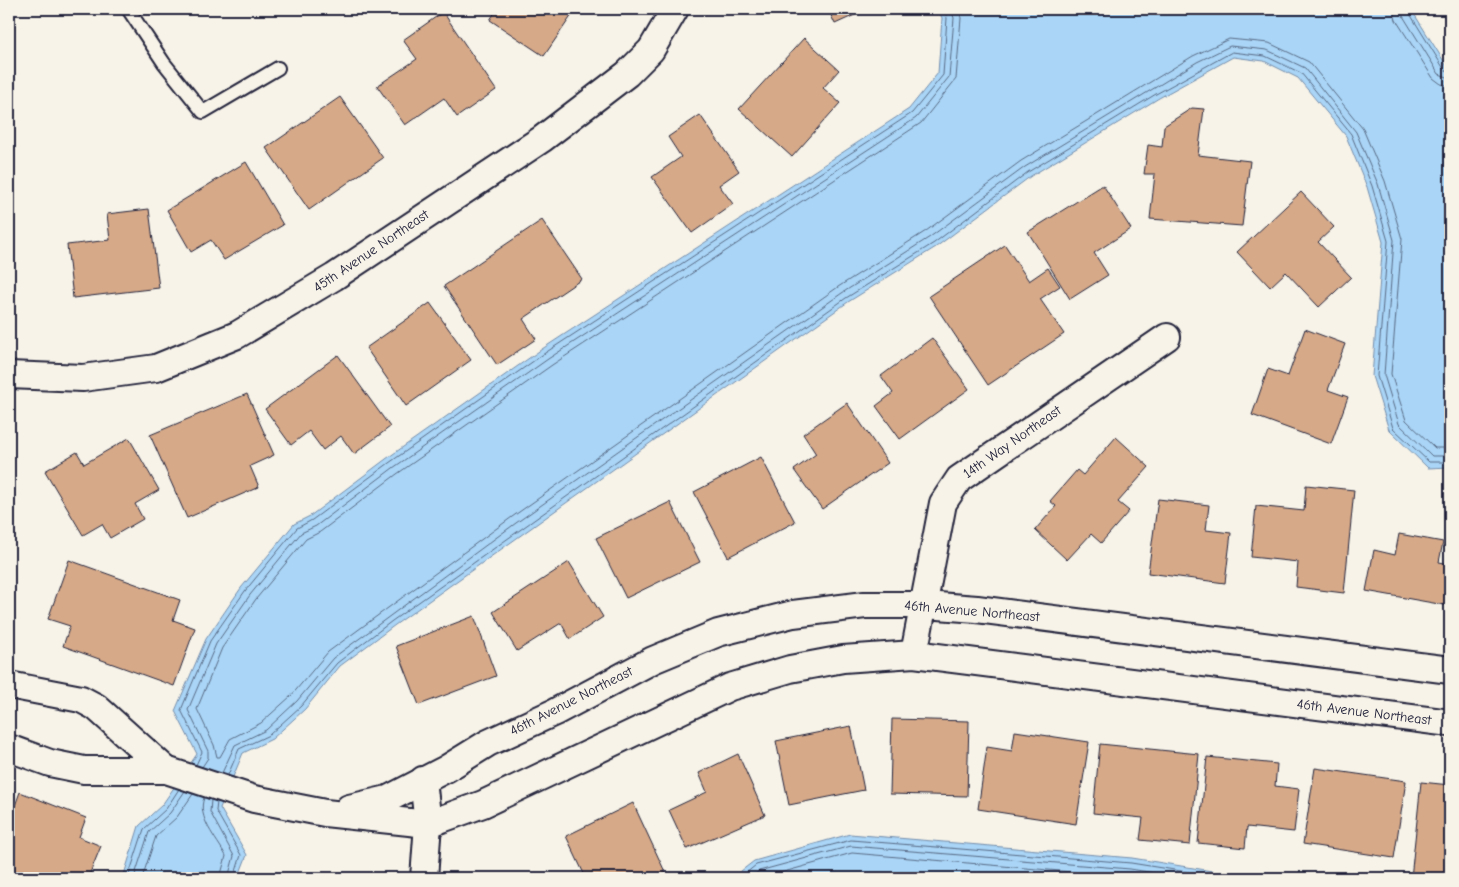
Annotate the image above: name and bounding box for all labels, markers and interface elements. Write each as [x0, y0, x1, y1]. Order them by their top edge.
street label: 45th Avenue Northeast [310, 205, 433, 296]
street label: 14th Way Northeast [960, 401, 1065, 482]
street label: 46th Avenue Northeast [904, 597, 1041, 625]
street label: 46th Avenue Northeast [507, 662, 636, 739]
street label: 46th Avenue Northeast [1296, 695, 1433, 729]

